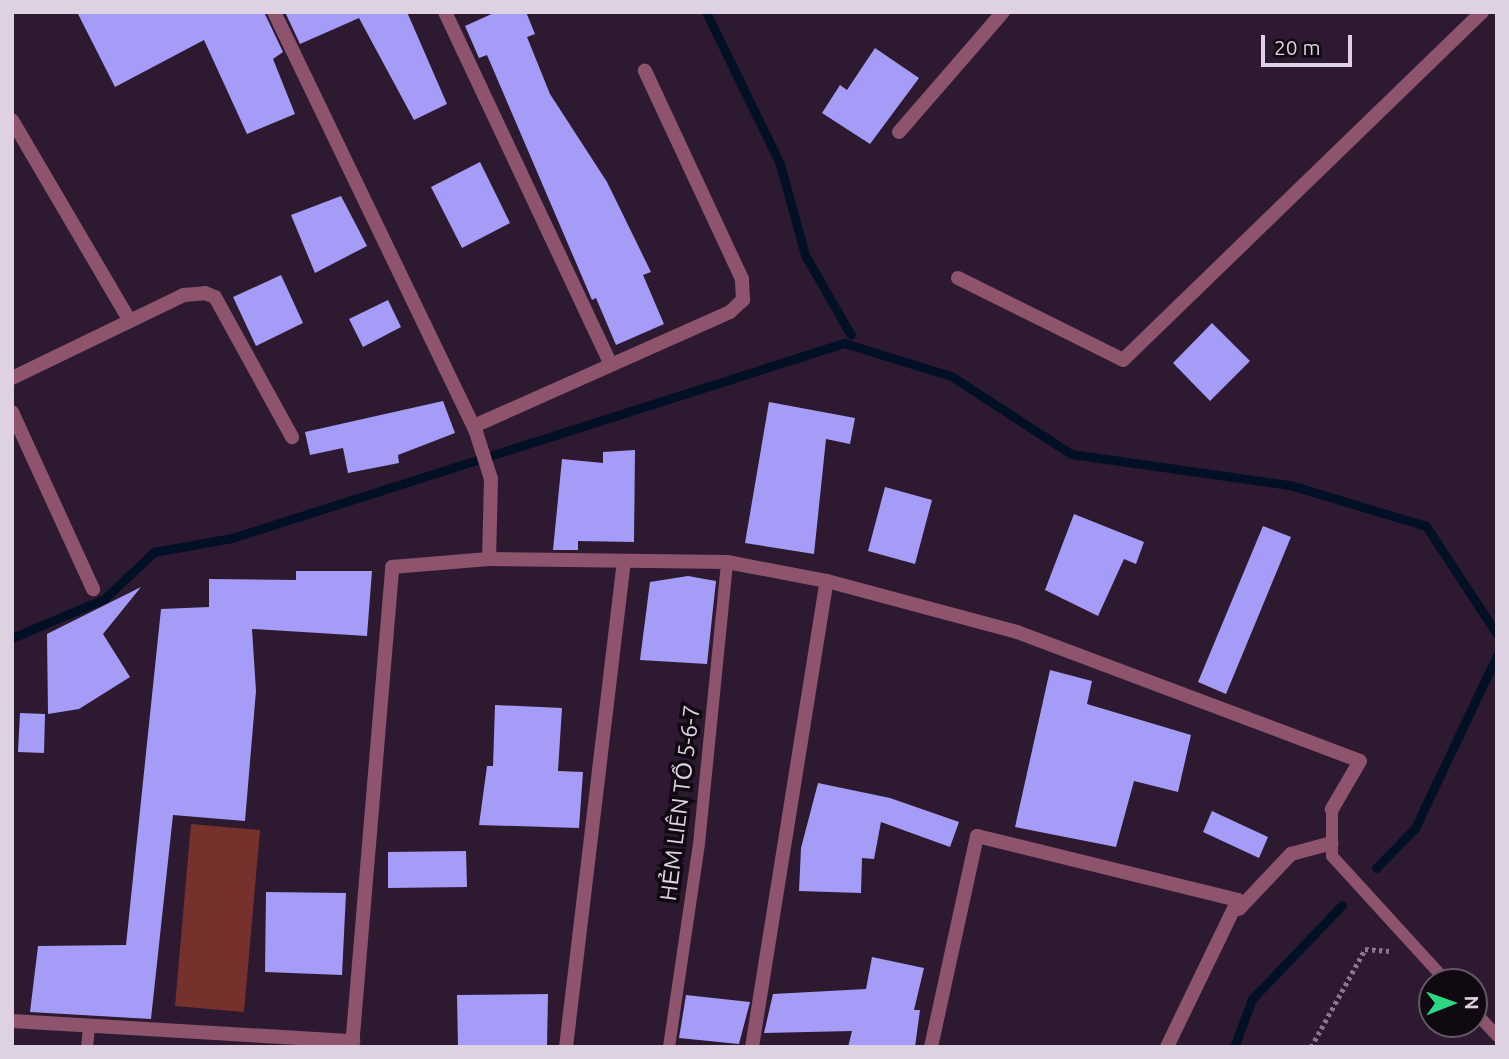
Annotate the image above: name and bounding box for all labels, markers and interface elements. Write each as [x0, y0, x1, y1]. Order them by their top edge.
scale bar [1264, 21, 1355, 65]
text: 20 m [1274, 35, 1321, 59]
street label: HẺM LIÊN TỔ 5-6-7 [654, 704, 706, 902]
north arrow [1418, 968, 1488, 1038]
text: N [1461, 995, 1483, 1010]

